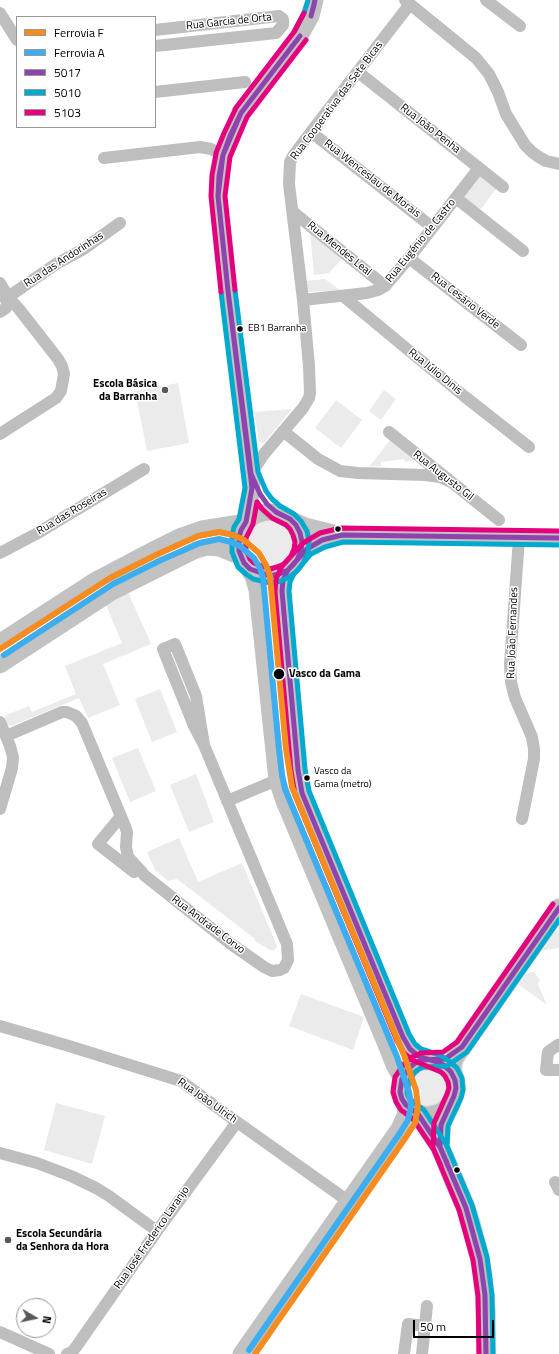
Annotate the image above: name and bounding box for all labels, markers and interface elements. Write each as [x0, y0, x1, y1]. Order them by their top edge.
street label: Rua Garcia de Orta [186, 11, 272, 33]
legend [16, 16, 156, 128]
text: Ferrovia F [54, 23, 104, 42]
street label: Rua Cooperativa das Sete Bicas [288, 39, 386, 163]
text: Ferrovia A [54, 43, 105, 62]
text: 5017 [54, 63, 81, 82]
text: 5010 [54, 83, 81, 102]
street label: Rua João Penha [397, 101, 463, 157]
text: 5103 [54, 103, 81, 122]
street label: Rua Wenceslau de Morais [321, 137, 423, 221]
street label: Rua Eugénio de Castro [383, 196, 459, 286]
street label: Rua Mendes Leal [304, 219, 374, 279]
street label: Rua das Andorinhas [22, 229, 106, 291]
street label: Rua Cesário Verde [428, 270, 502, 332]
place label: EB1 Barranha [248, 323, 306, 335]
marker: EB1 Barranha [235, 324, 245, 334]
street label: Rua Júlio Dinis [405, 346, 465, 398]
place label: Escola Básica da Barranha [93, 377, 157, 403]
marker: Escola Básica da Barranha [160, 385, 170, 395]
street label: Rua Augusto Gil [410, 448, 476, 504]
street label: Rua das Roseiras [35, 486, 109, 538]
unlabelled marker [333, 524, 343, 534]
street label: Rua João Fernandes [505, 587, 521, 679]
marker: Vasco da Gama [272, 667, 286, 681]
place label: Vasco da Gama [289, 667, 361, 681]
place label: Vasco da Gama (metro) [314, 766, 371, 790]
marker: Vasco da Gama (metro) [302, 773, 312, 783]
street label: Rua Andrade Corvo [169, 893, 247, 957]
street label: Rua João Ulrich [175, 1076, 239, 1126]
unlabelled marker [452, 1165, 462, 1175]
street label: Rua José Frederico Laranjo [112, 1184, 192, 1292]
place label: Escola Secundária da Senhora da Hora [16, 1227, 109, 1253]
marker: Escola Secundária da Senhora da Hora [3, 1235, 13, 1245]
north arrow [16, 1298, 56, 1338]
scale bar [415, 1312, 496, 1338]
text: N [38, 1315, 55, 1325]
text: 50 m [420, 1317, 446, 1336]

